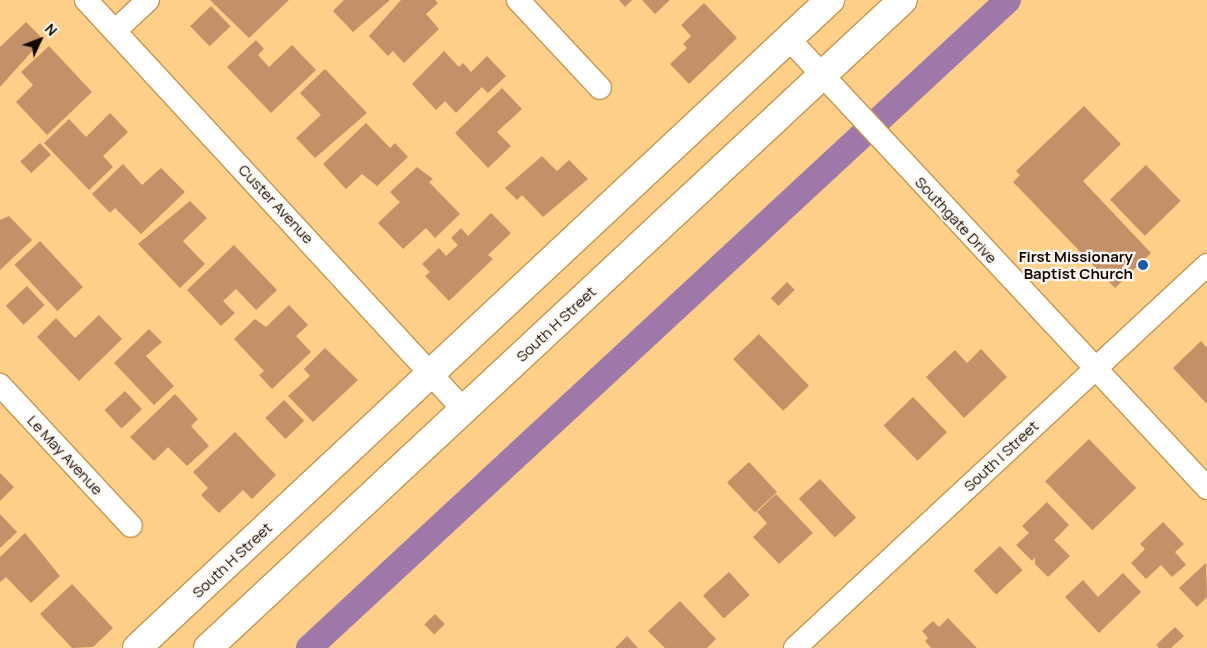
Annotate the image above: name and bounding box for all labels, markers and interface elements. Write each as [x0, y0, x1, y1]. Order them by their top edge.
north arrow [15, 15, 65, 65]
text: N [41, 19, 62, 40]
street label: Custer Avenue [235, 161, 317, 247]
street label: Southgate Drive [911, 173, 1001, 267]
place label: First Missionary Baptist Church [1019, 247, 1133, 282]
marker: First Missionary Baptist Church [1137, 259, 1149, 271]
street label: South H Street [512, 283, 600, 365]
street label: Le May Avenue [24, 411, 106, 499]
street label: South I Street [960, 417, 1042, 495]
street label: South H Street [188, 519, 276, 601]

